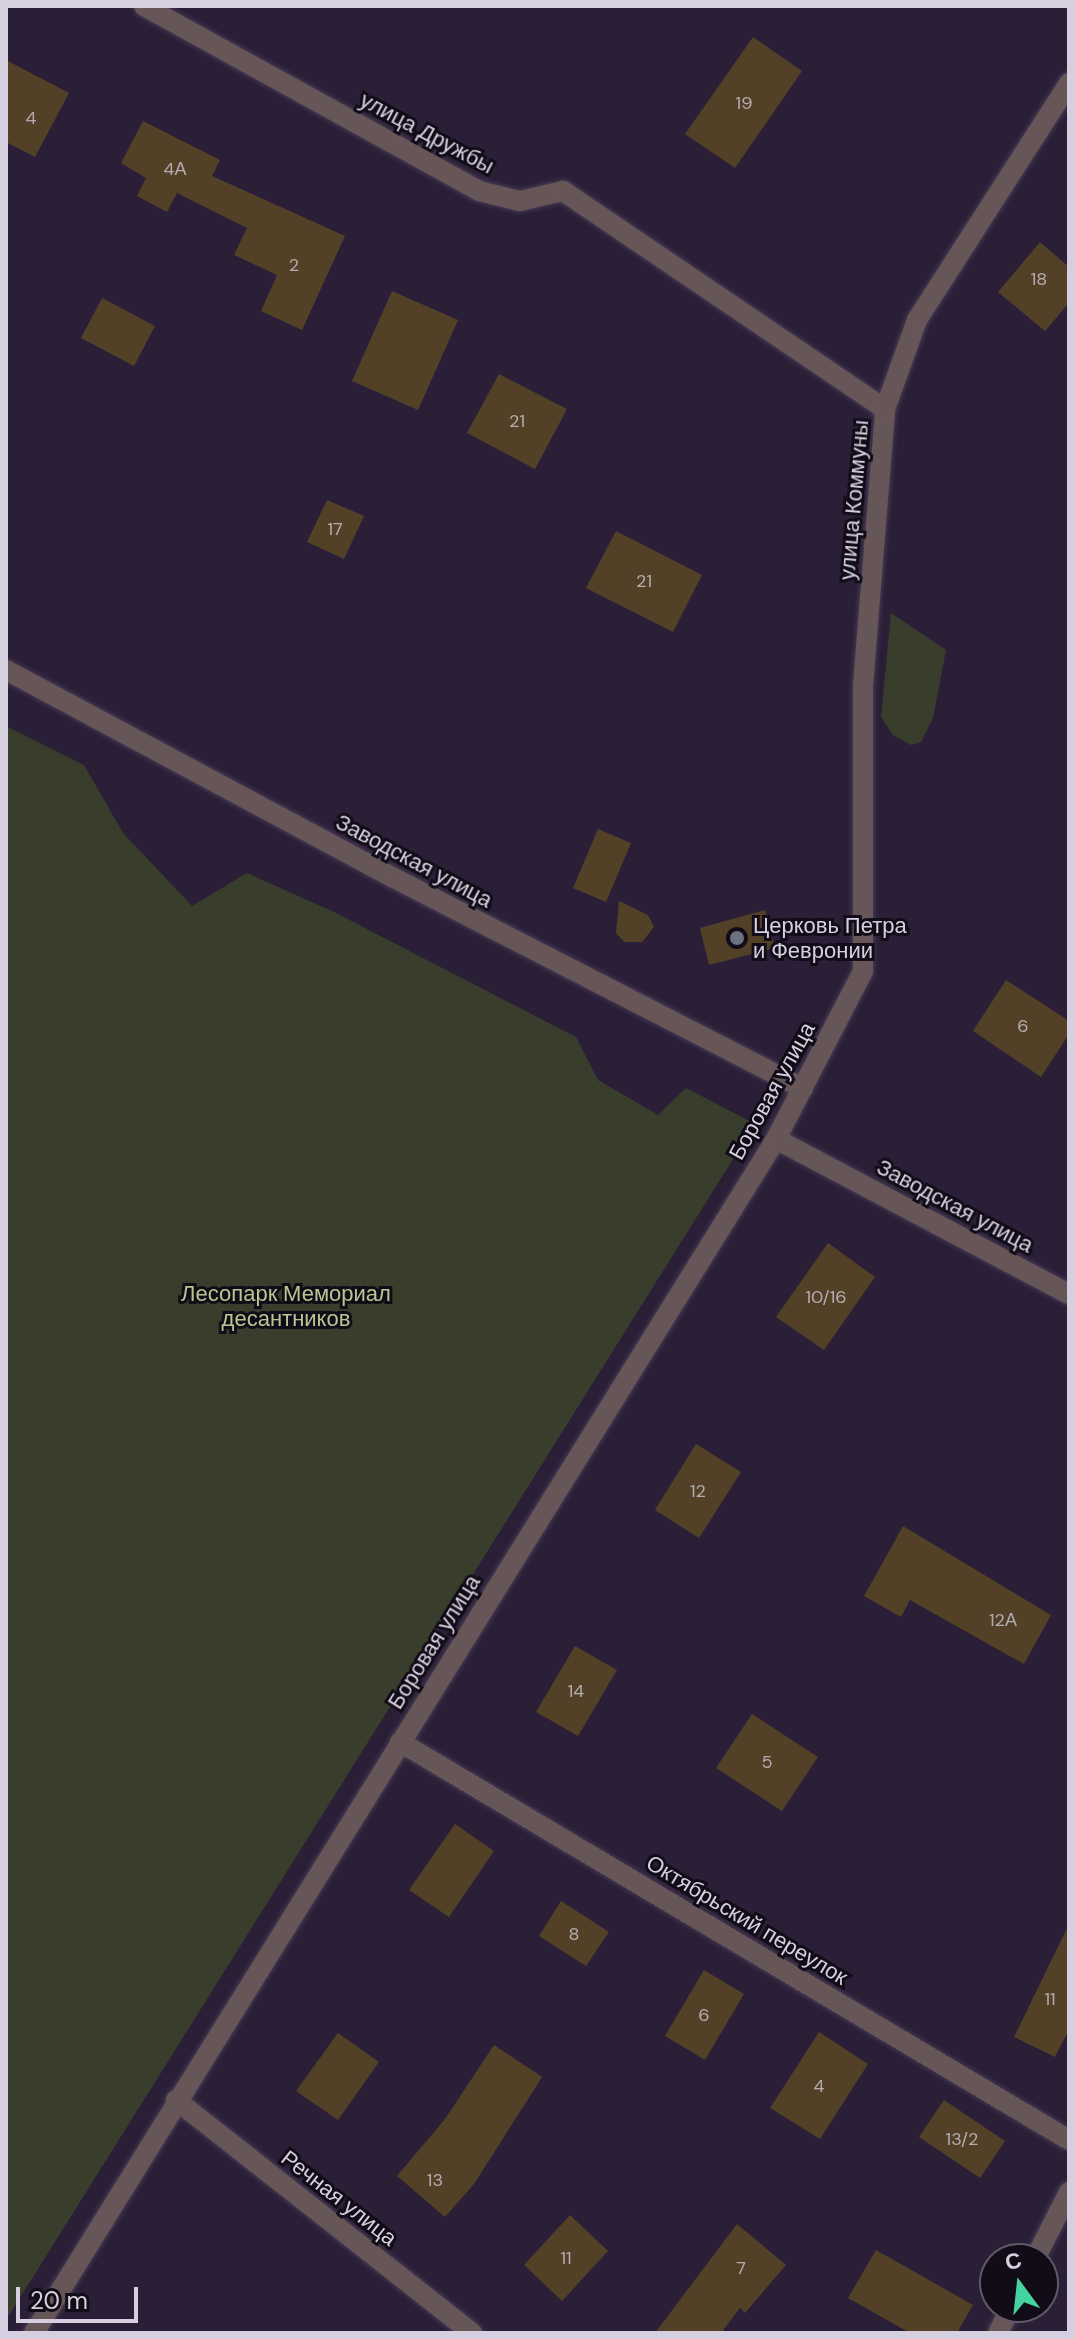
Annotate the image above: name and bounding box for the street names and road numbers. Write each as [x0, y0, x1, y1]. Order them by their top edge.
street label: улица Дружбы [356, 87, 498, 179]
street label: улица Коммуны [834, 419, 874, 581]
street label: Заводская улица [331, 809, 497, 913]
street label: Боровая улица [723, 1018, 821, 1164]
street label: Заводская улица [872, 1154, 1038, 1258]
street label: Боровая улица [382, 1570, 486, 1714]
street label: Октябрьский переулок [642, 1849, 852, 1991]
street label: Речная улица [276, 2145, 402, 2251]

